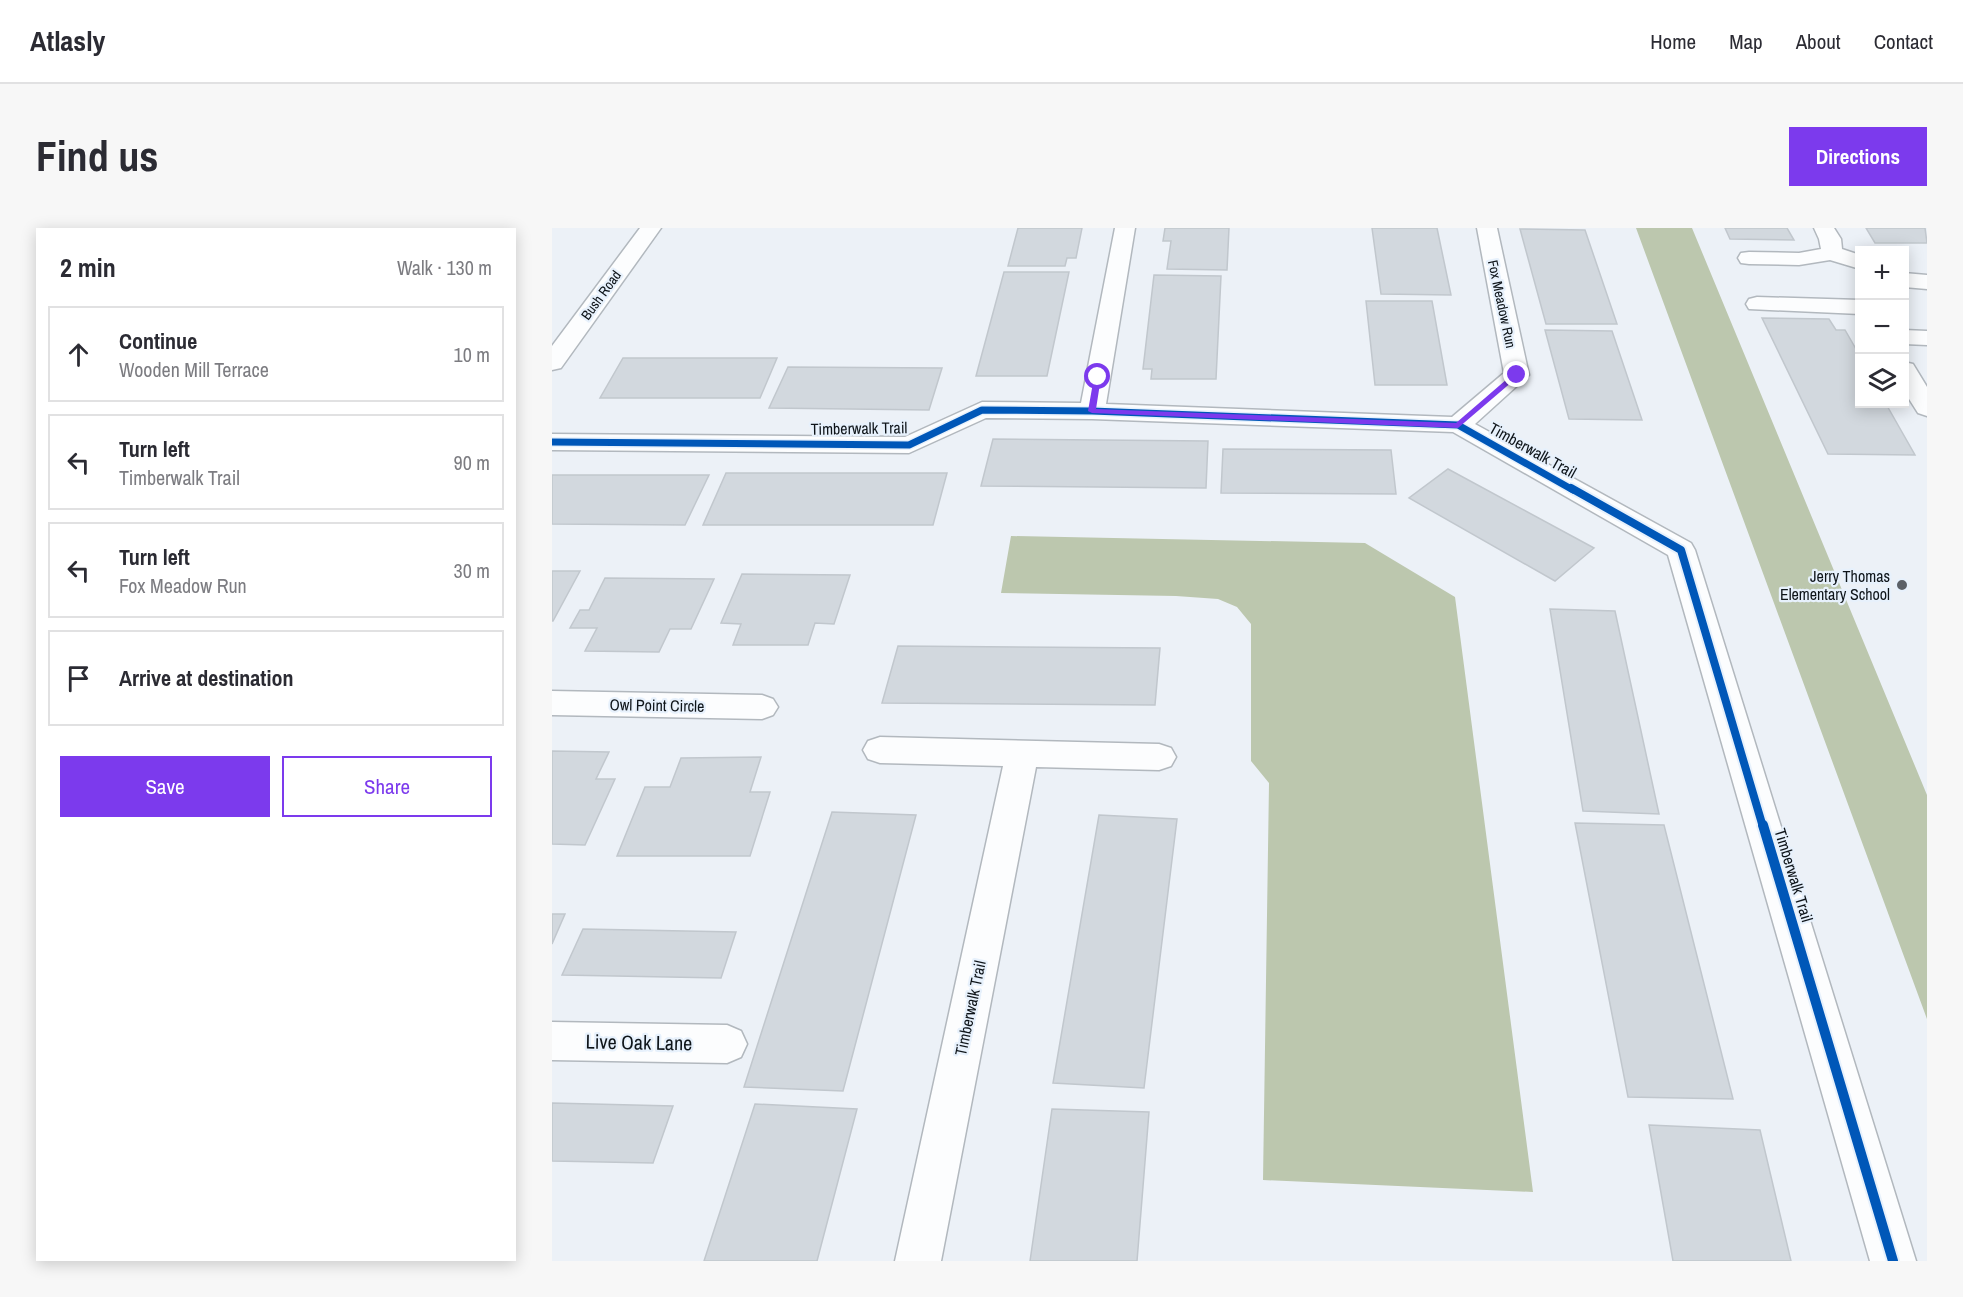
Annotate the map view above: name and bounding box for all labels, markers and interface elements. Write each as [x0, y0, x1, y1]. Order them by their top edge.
text: Atlasly [30, 22, 105, 60]
text: Home [1650, 27, 1696, 56]
text: Map [1729, 27, 1763, 56]
text: About [1796, 27, 1841, 56]
text: Contact [1874, 27, 1933, 56]
button: Directions [1789, 127, 1927, 186]
text: Find us [36, 128, 158, 184]
map controls [1855, 246, 1909, 408]
button: + [1855, 246, 1909, 300]
text: 2 min [60, 250, 116, 285]
text: Walk · 130 m [397, 254, 492, 281]
street label: Fox Meadow Run [1484, 258, 1520, 350]
street label: Bush Road [577, 267, 625, 323]
button: − [1855, 300, 1909, 354]
text: Continue [119, 326, 197, 356]
icon: ahead [62, 338, 95, 371]
text: 10 m [454, 341, 490, 368]
button: layers [1855, 354, 1909, 408]
text: Wooden Mill Terrace [119, 356, 269, 383]
route end [1503, 361, 1529, 387]
route start [1084, 363, 1110, 389]
street label: Timberwalk Trail [810, 416, 908, 440]
street label: Timberwalk Trail [1485, 417, 1581, 483]
text: Turn left [119, 434, 190, 464]
icon: left [62, 446, 95, 479]
text: 90 m [454, 449, 490, 476]
text: Timberwalk Trail [119, 464, 240, 491]
text: Turn left [119, 542, 190, 572]
icon: left [62, 554, 95, 587]
text: 30 m [454, 557, 490, 584]
place label: Jerry Thomas Elementary School [1780, 565, 1890, 605]
text: Fox Meadow Run [119, 572, 247, 599]
marker: Jerry Thomas Elementary School [1895, 578, 1909, 592]
icon: arrive [62, 662, 95, 695]
text: Arrive at destination [119, 663, 293, 693]
street label: Owl Point Circle [609, 693, 705, 717]
button: Save [60, 756, 270, 817]
button: Share [282, 756, 492, 817]
street label: Timberwalk Trail [1769, 826, 1819, 925]
street label: Timberwalk Trail [949, 958, 991, 1058]
street label: Live Oak Lane [585, 1028, 693, 1056]

